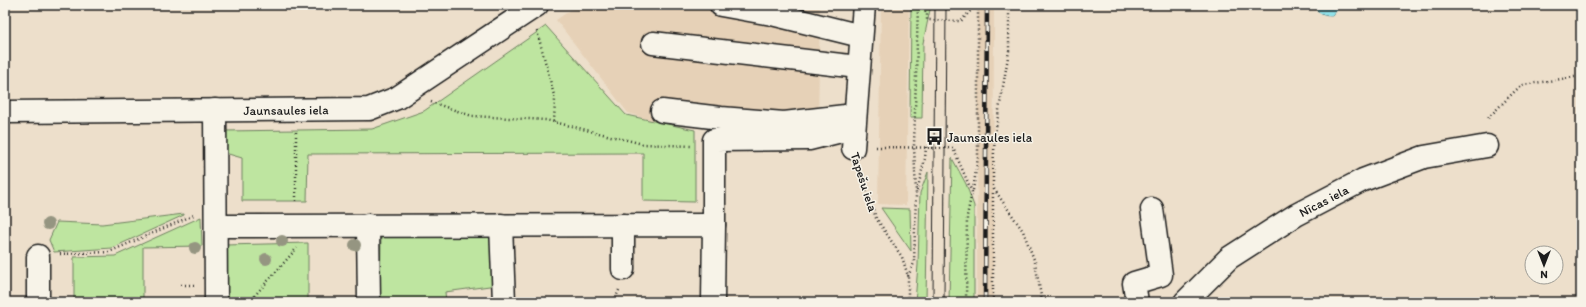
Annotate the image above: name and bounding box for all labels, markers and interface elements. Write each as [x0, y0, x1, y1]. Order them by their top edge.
street label: Jaunsaules iela [243, 102, 329, 118]
bus stop icon: Jaunsaules iela [924, 127, 944, 147]
place label: Jaunsaules iela [947, 130, 1033, 145]
street label: Tapešu iela [847, 150, 881, 214]
street label: Nīcas iela [1296, 181, 1351, 220]
north arrow [1524, 245, 1564, 285]
text: N [1540, 268, 1548, 281]

